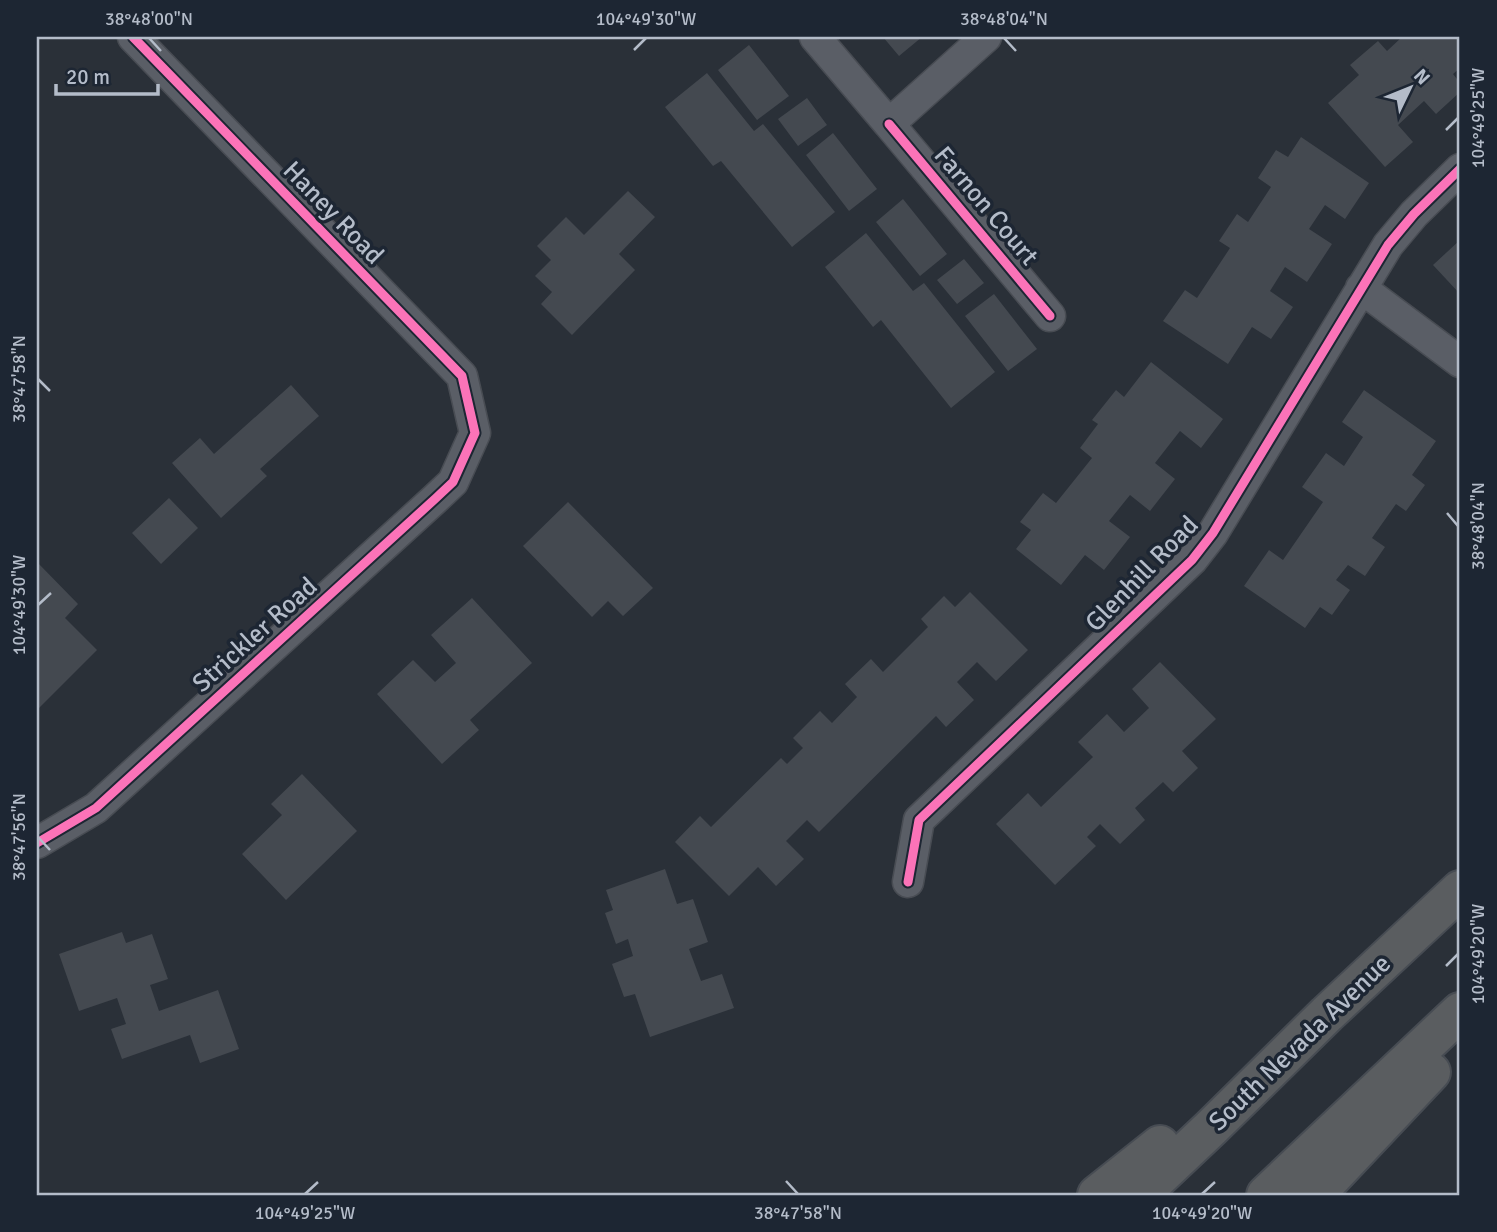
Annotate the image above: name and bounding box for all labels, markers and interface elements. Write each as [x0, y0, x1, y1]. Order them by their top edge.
text: 38°48'00"N [105, 8, 193, 30]
text: 104°49'30"W [596, 8, 696, 30]
text: 38°48'04"N [960, 8, 1048, 30]
scale bar [56, 52, 158, 96]
north arrow [1374, 52, 1444, 122]
text: 20 m [66, 64, 110, 90]
text: N [1408, 64, 1435, 90]
text: 104°49'25"W [1467, 68, 1489, 168]
street label: Farnon Court [927, 140, 1045, 272]
street label: Haney Road [276, 155, 390, 271]
text: 38°47'58"N [8, 335, 30, 423]
text: 38°48'04"N [1467, 482, 1489, 570]
street label: Glenhill Road [1079, 509, 1205, 639]
text: 104°49'30"W [8, 555, 30, 655]
street label: Strickler Road [186, 571, 324, 699]
text: 38°47'56"N [8, 793, 30, 881]
text: 104°49'20"W [1467, 904, 1489, 1004]
street label: South Nevada Avenue [1202, 948, 1398, 1138]
text: 104°49'25"W [255, 1202, 355, 1224]
text: 38°47'58"N [754, 1202, 842, 1224]
text: 104°49'20"W [1152, 1202, 1252, 1224]

